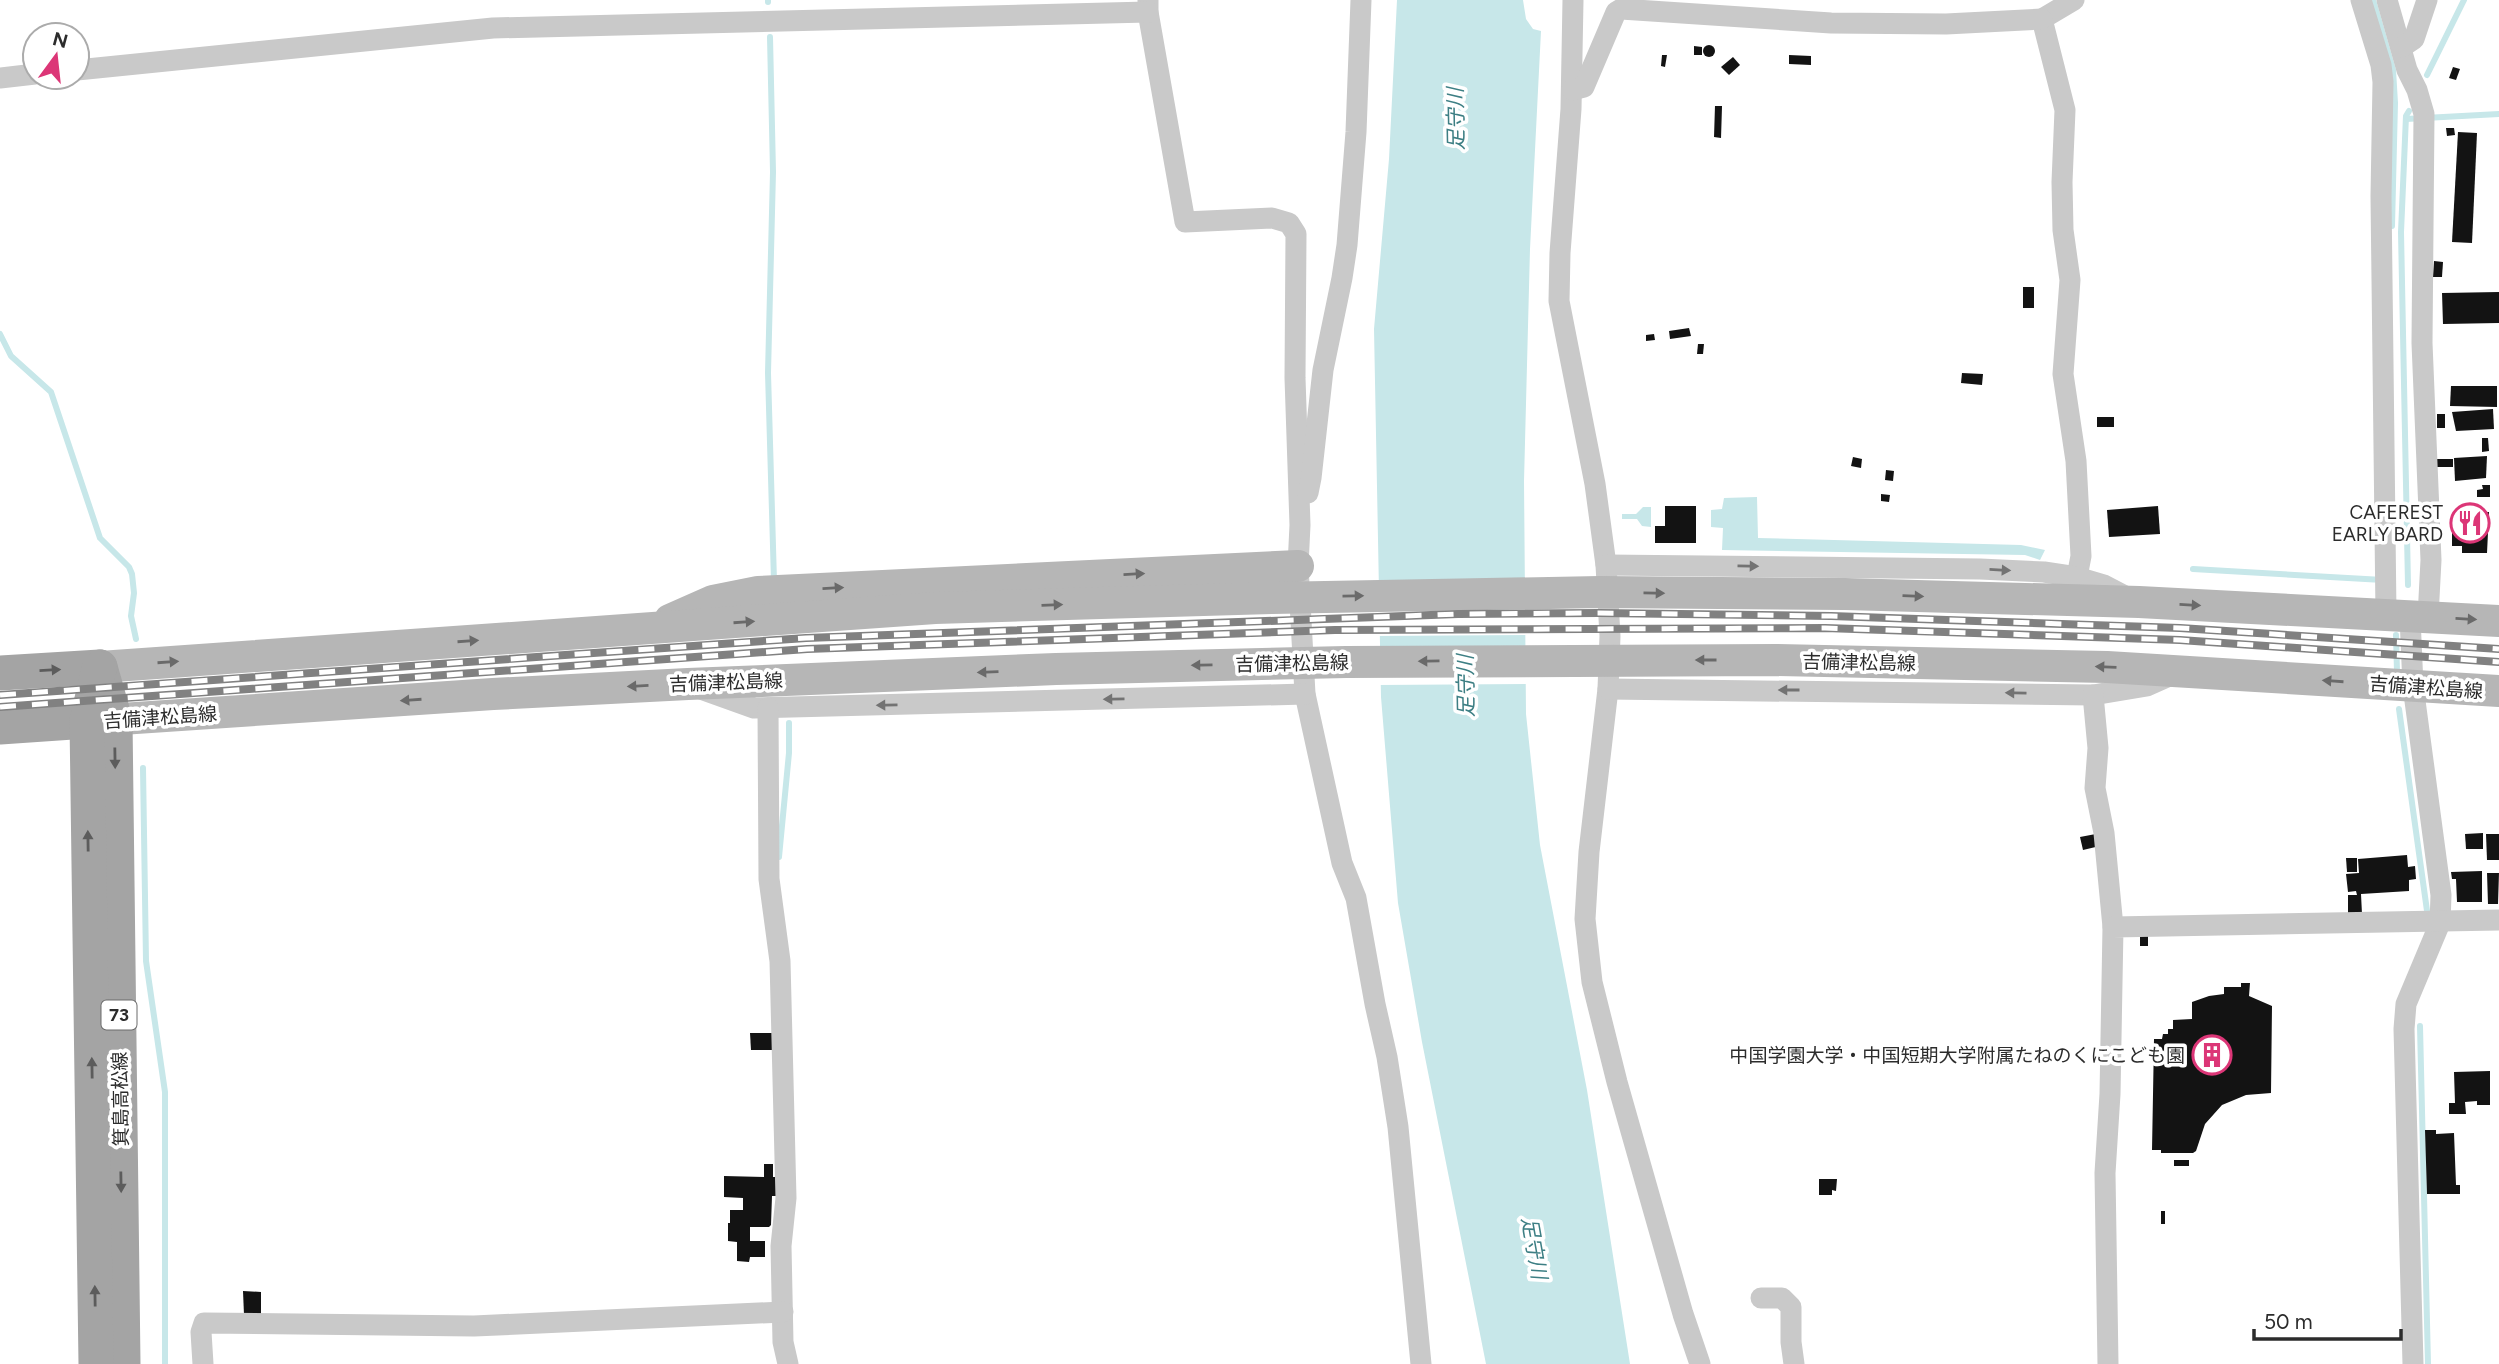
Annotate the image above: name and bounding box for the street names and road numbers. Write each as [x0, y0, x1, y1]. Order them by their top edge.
street label: 吉備津松島線 [1802, 650, 1916, 675]
street label: 吉備津松島線 [1235, 651, 1349, 676]
street label: 吉備津松島線 [669, 669, 783, 696]
street label: 吉備津松島線 [2368, 672, 2484, 703]
street label: 吉備津松島線 [102, 702, 218, 733]
road number: 73 [102, 1000, 136, 1030]
street label: 箕島高松線 [108, 1051, 133, 1147]

